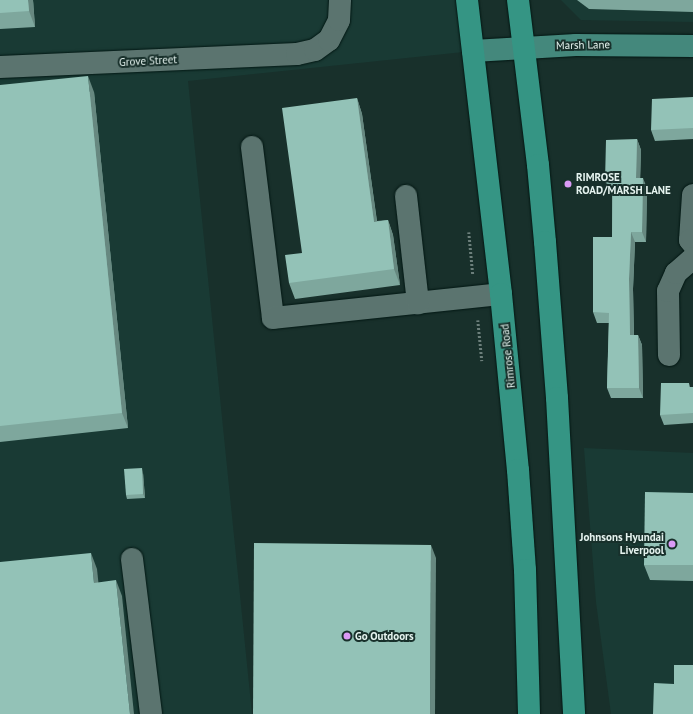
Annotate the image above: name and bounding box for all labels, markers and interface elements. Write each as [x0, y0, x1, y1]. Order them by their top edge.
street label: Marsh Lane [556, 38, 610, 52]
street label: Grove Street [119, 53, 177, 69]
place label: RIMROSE ROAD/MARSH LANE [576, 171, 671, 197]
marker: RIMROSE ROAD/MARSH LANE [563, 179, 573, 189]
street label: Rimrose Road [498, 323, 518, 389]
place label: Johnsons Hyundai Liverpool [580, 531, 664, 557]
marker: Johnsons Hyundai Liverpool [667, 539, 677, 549]
place label: Go Outdoors [355, 629, 414, 643]
marker: Go Outdoors [342, 631, 352, 641]

